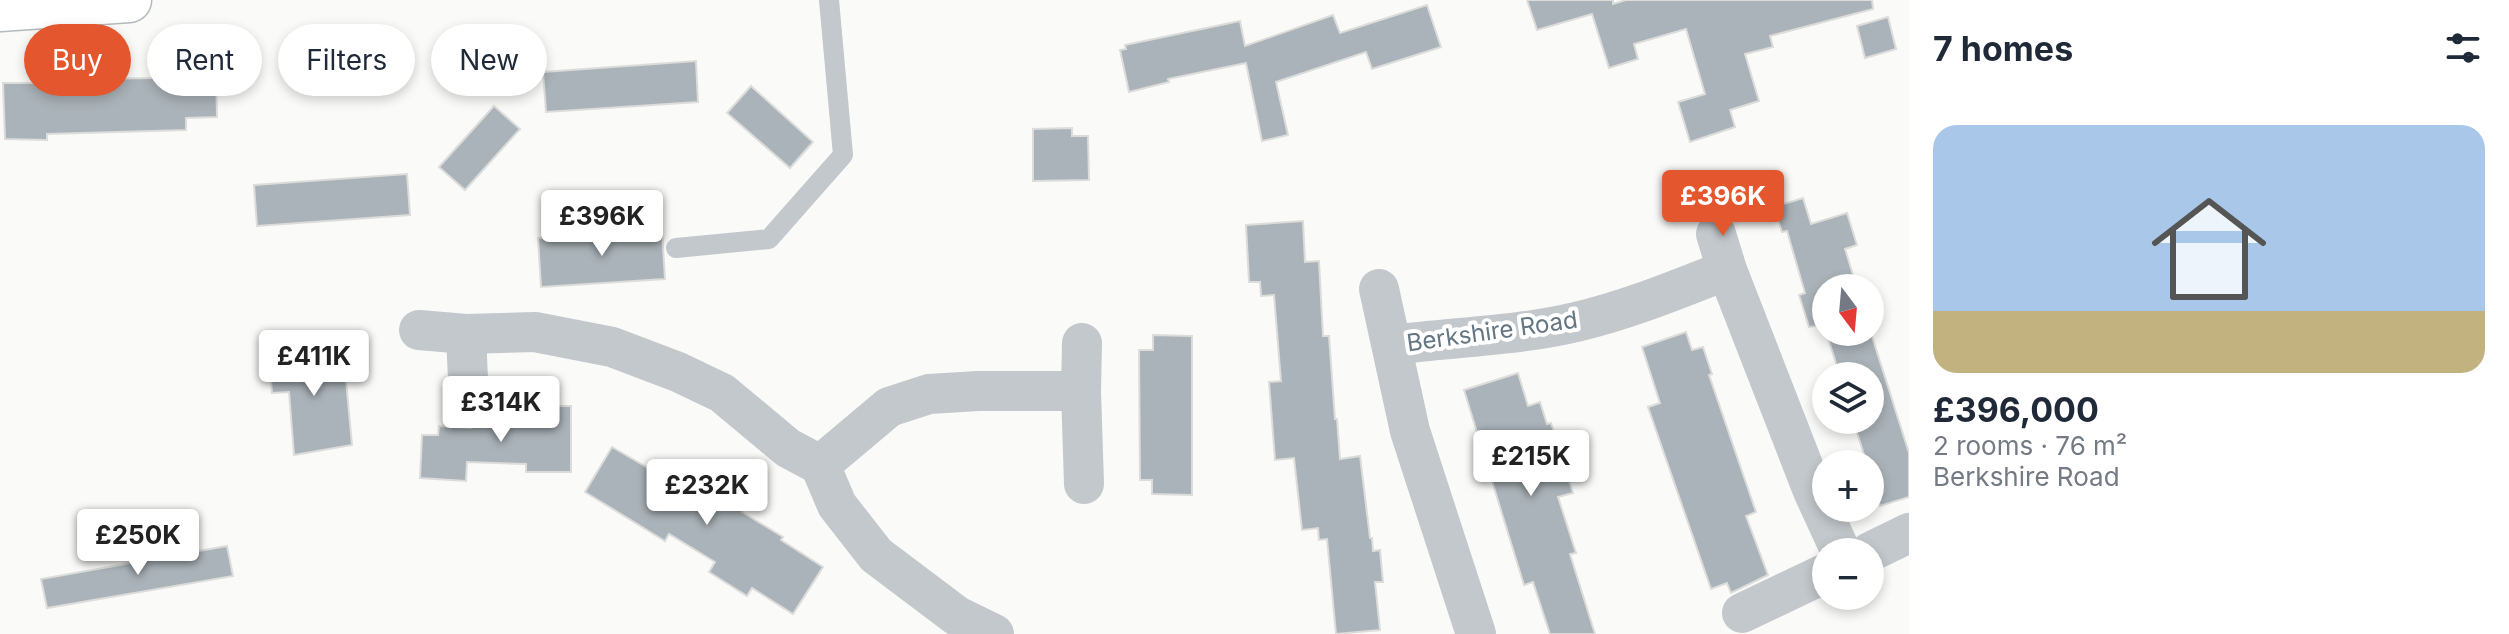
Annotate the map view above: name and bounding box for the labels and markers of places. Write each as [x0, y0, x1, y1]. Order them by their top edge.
pin: £396K [1667, 170, 1779, 238]
pin: £396K [546, 190, 658, 258]
pin: £411K [258, 330, 370, 398]
pin: £314K [445, 376, 557, 444]
pin: £215K [1475, 430, 1587, 498]
pin: £232K [651, 459, 763, 527]
pin: £250K [82, 509, 194, 577]

